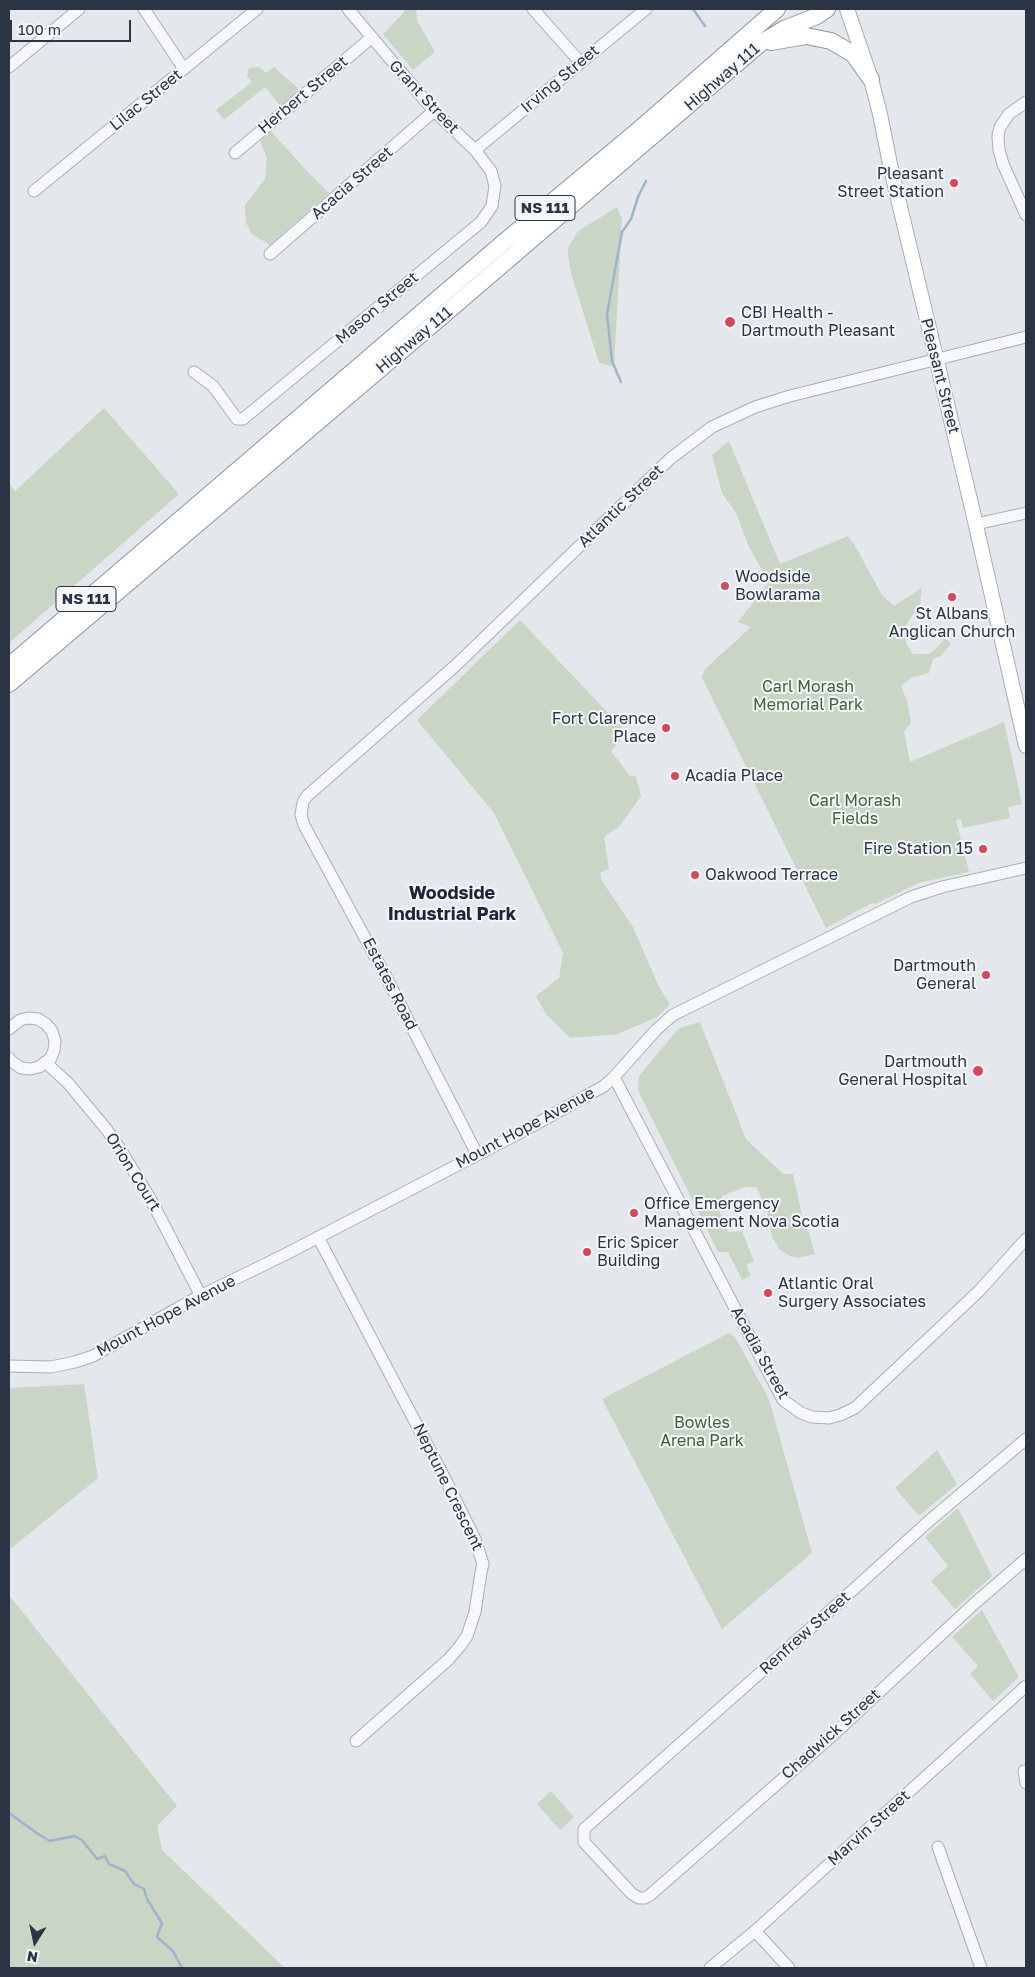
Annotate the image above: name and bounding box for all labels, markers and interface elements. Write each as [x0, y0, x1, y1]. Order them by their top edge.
scale bar [12, 10, 134, 42]
text: 100 m [18, 20, 61, 38]
street label: Highway 111 [680, 39, 764, 115]
street label: Irving Street [517, 41, 603, 117]
street label: Herbert Street [254, 52, 352, 138]
street label: Grant Street [385, 56, 463, 138]
street label: Lilac Street [106, 65, 186, 135]
street label: Acacia Street [307, 142, 397, 224]
place label: Pleasant Street Station [837, 164, 944, 202]
marker: Pleasant Street Station [948, 177, 960, 189]
road number: NS 111 [515, 196, 575, 220]
street label: Mason Street [332, 268, 422, 348]
street label: Highway 111 [372, 303, 456, 377]
place label: CBI Health - Dartmouth Pleasant [741, 303, 895, 341]
marker: CBI Health - Dartmouth Pleasant [723, 315, 737, 329]
street label: Pleasant Street [916, 316, 964, 436]
street label: Atlantic Street [574, 461, 668, 551]
place label: Woodside Bowlarama [735, 567, 821, 605]
marker: Woodside Bowlarama [719, 580, 731, 592]
road number: NS 111 [56, 586, 116, 612]
marker: St Albans Anglican Church [946, 591, 958, 603]
place label: St Albans Anglican Church [889, 604, 1015, 642]
park label: Carl Morash Memorial Park [753, 677, 863, 715]
place label: Fort Clarence Place [552, 709, 656, 747]
marker: Fort Clarence Place [660, 722, 672, 734]
place label: Acadia Place [685, 766, 783, 786]
marker: Acadia Place [669, 770, 681, 782]
park label: Carl Morash Fields [809, 791, 901, 829]
place label: Fire Station 15 [863, 839, 973, 859]
marker: Fire Station 15 [977, 843, 989, 855]
place label: Oakwood Terrace [705, 865, 838, 885]
marker: Oakwood Terrace [689, 869, 701, 881]
district label: Woodside Industrial Park [388, 882, 516, 924]
street label: Estates Road [359, 935, 421, 1033]
place label: Dartmouth General [893, 956, 976, 994]
marker: Dartmouth General [980, 969, 992, 981]
place label: Dartmouth General Hospital [838, 1052, 967, 1090]
marker: Dartmouth General Hospital [971, 1064, 985, 1078]
street label: Mount Hope Avenue [452, 1083, 598, 1173]
street label: Orion Court [101, 1129, 165, 1215]
place label: Office Emergency Management Nova Scotia [644, 1194, 840, 1232]
marker: Office Emergency Management Nova Scotia [628, 1207, 640, 1219]
place label: Eric Spicer Building [597, 1233, 679, 1271]
marker: Eric Spicer Building [581, 1246, 593, 1258]
street label: Mount Hope Avenue [93, 1271, 239, 1361]
place label: Atlantic Oral Surgery Associates [778, 1274, 926, 1312]
marker: Atlantic Oral Surgery Associates [762, 1287, 774, 1299]
street label: Acadia Street [727, 1303, 793, 1403]
park label: Bowles Arena Park [660, 1413, 744, 1451]
street label: Neptune Crescent [409, 1420, 487, 1554]
street label: Renfrew Street [756, 1587, 854, 1679]
street label: Chadwick Street [778, 1685, 884, 1783]
street label: Marvin Street [824, 1786, 914, 1870]
north arrow [10, 1917, 60, 1967]
text: N [26, 1948, 39, 1967]

